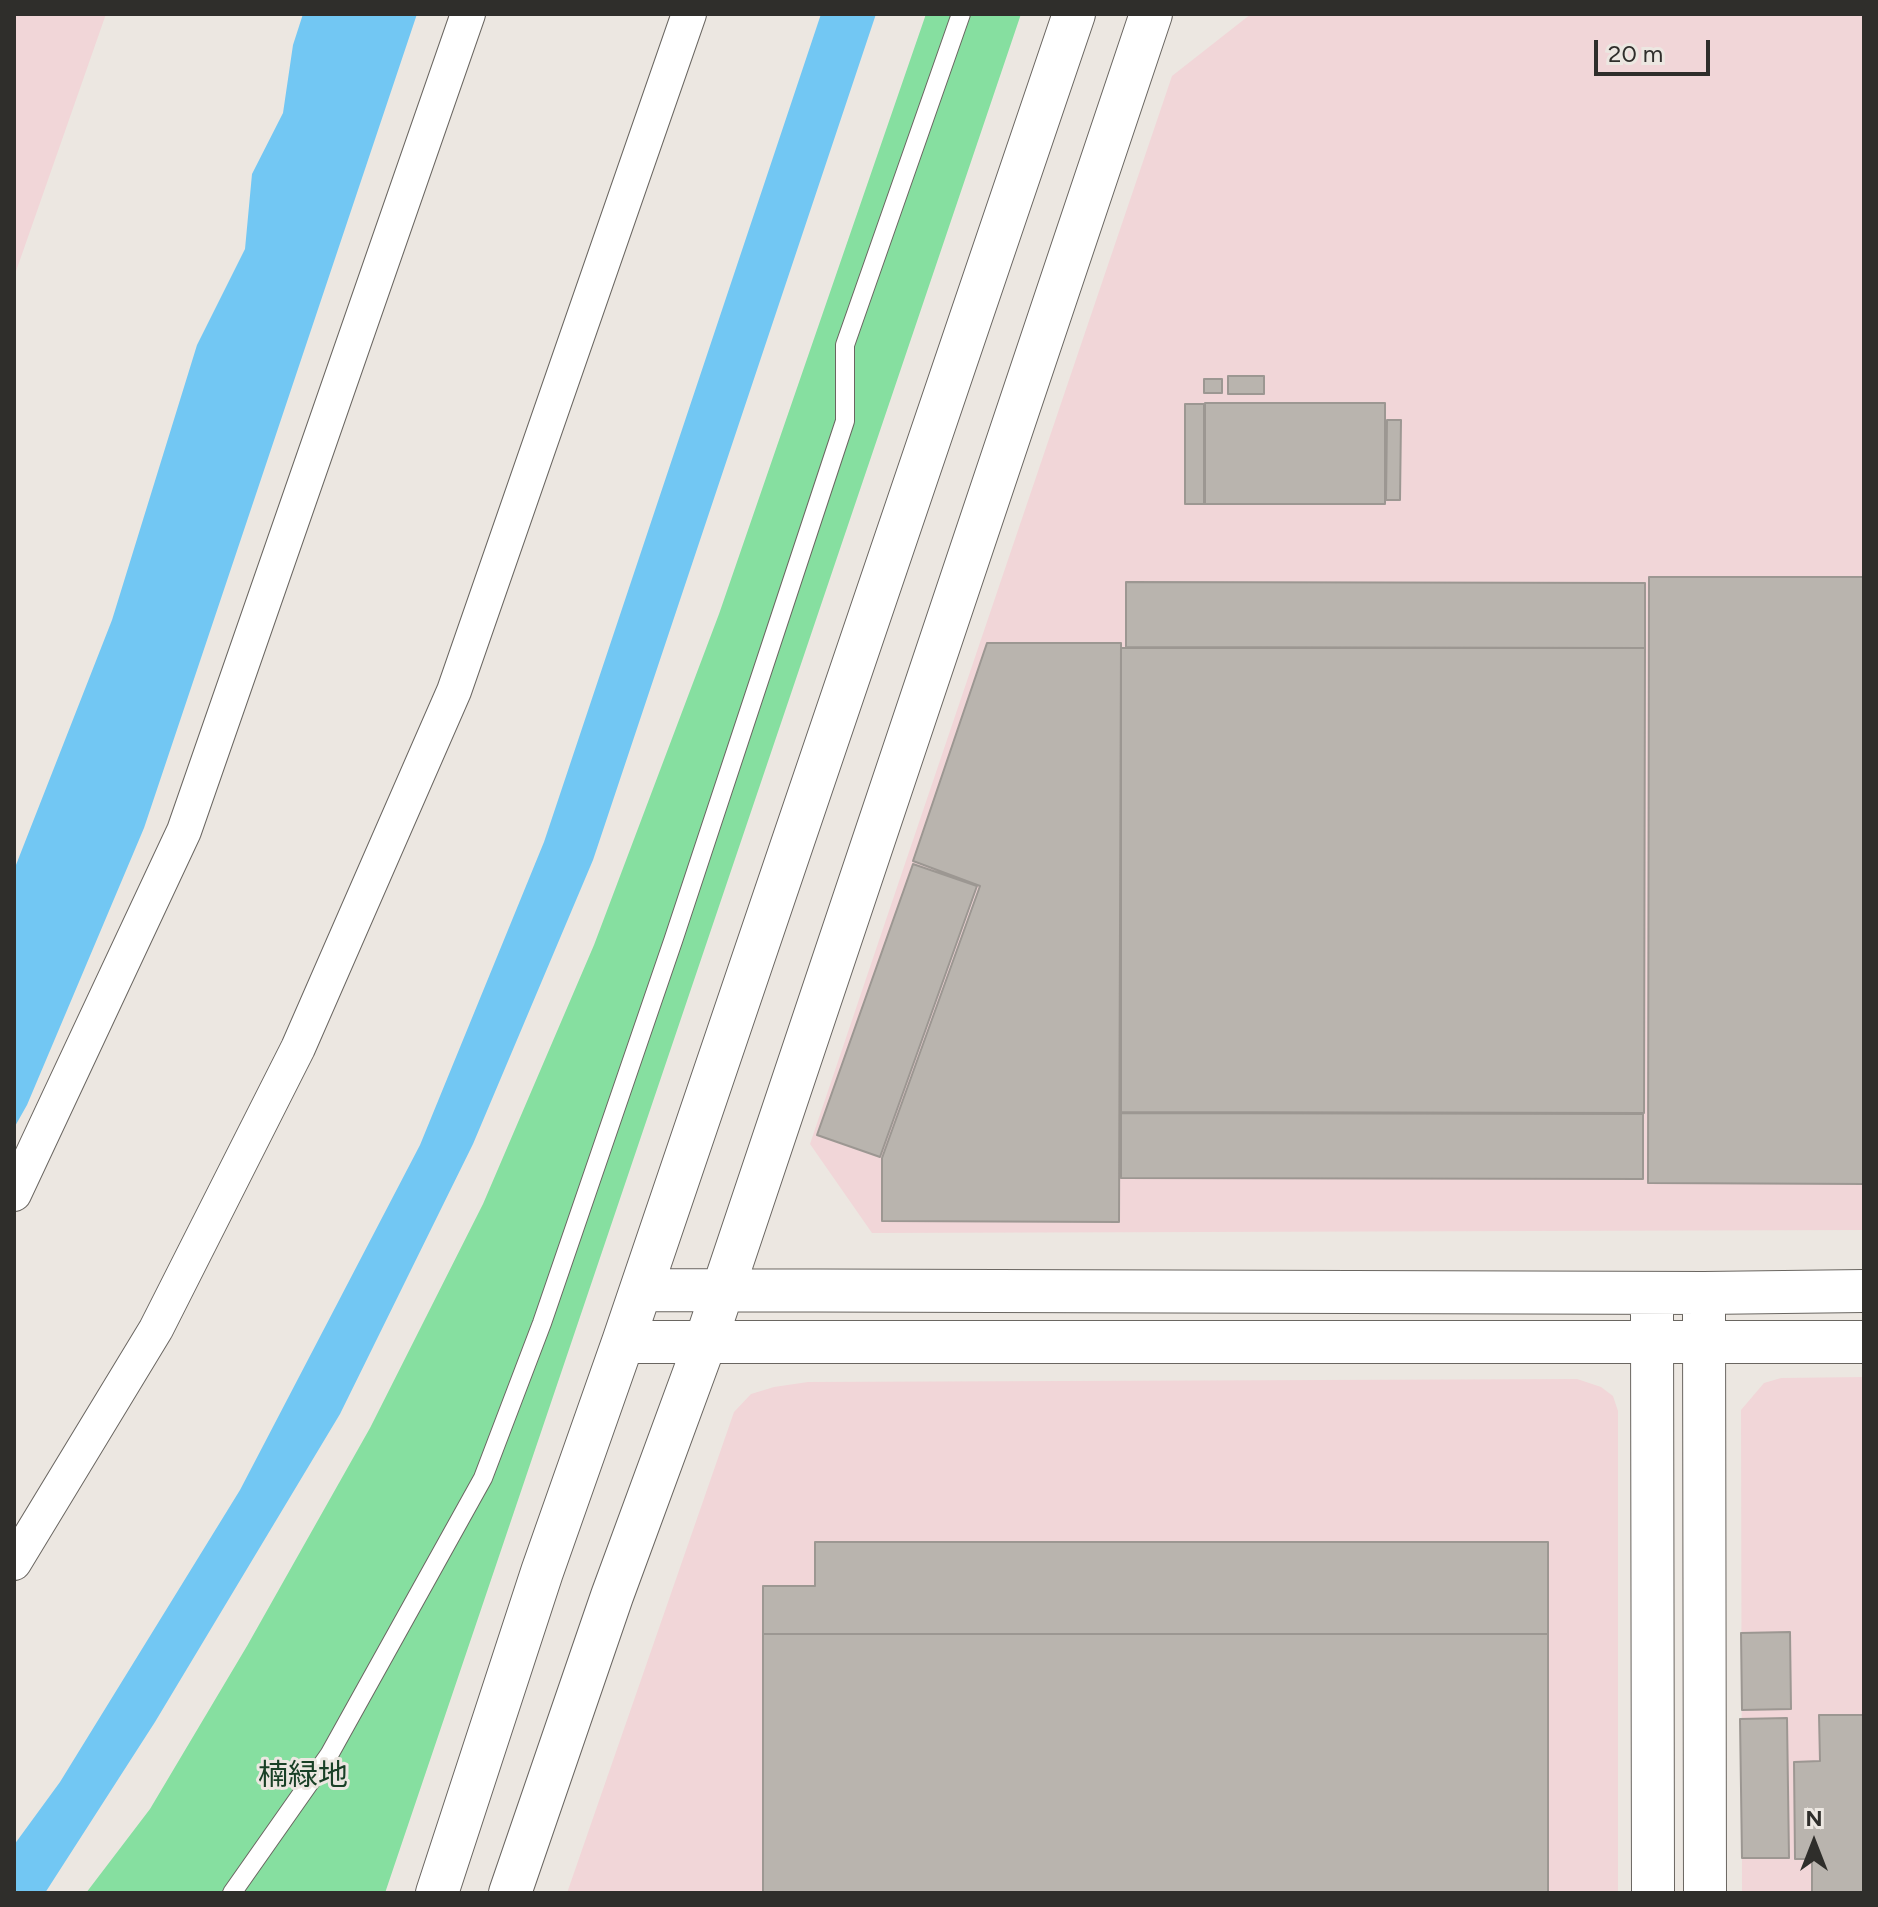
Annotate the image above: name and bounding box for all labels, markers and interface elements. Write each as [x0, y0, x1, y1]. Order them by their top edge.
scale bar [1598, 24, 1714, 74]
text: 20 m [1608, 39, 1663, 68]
park label: 楠緑地 [258, 1758, 348, 1794]
north arrow [1774, 1803, 1854, 1883]
text: N [1805, 1805, 1823, 1832]

